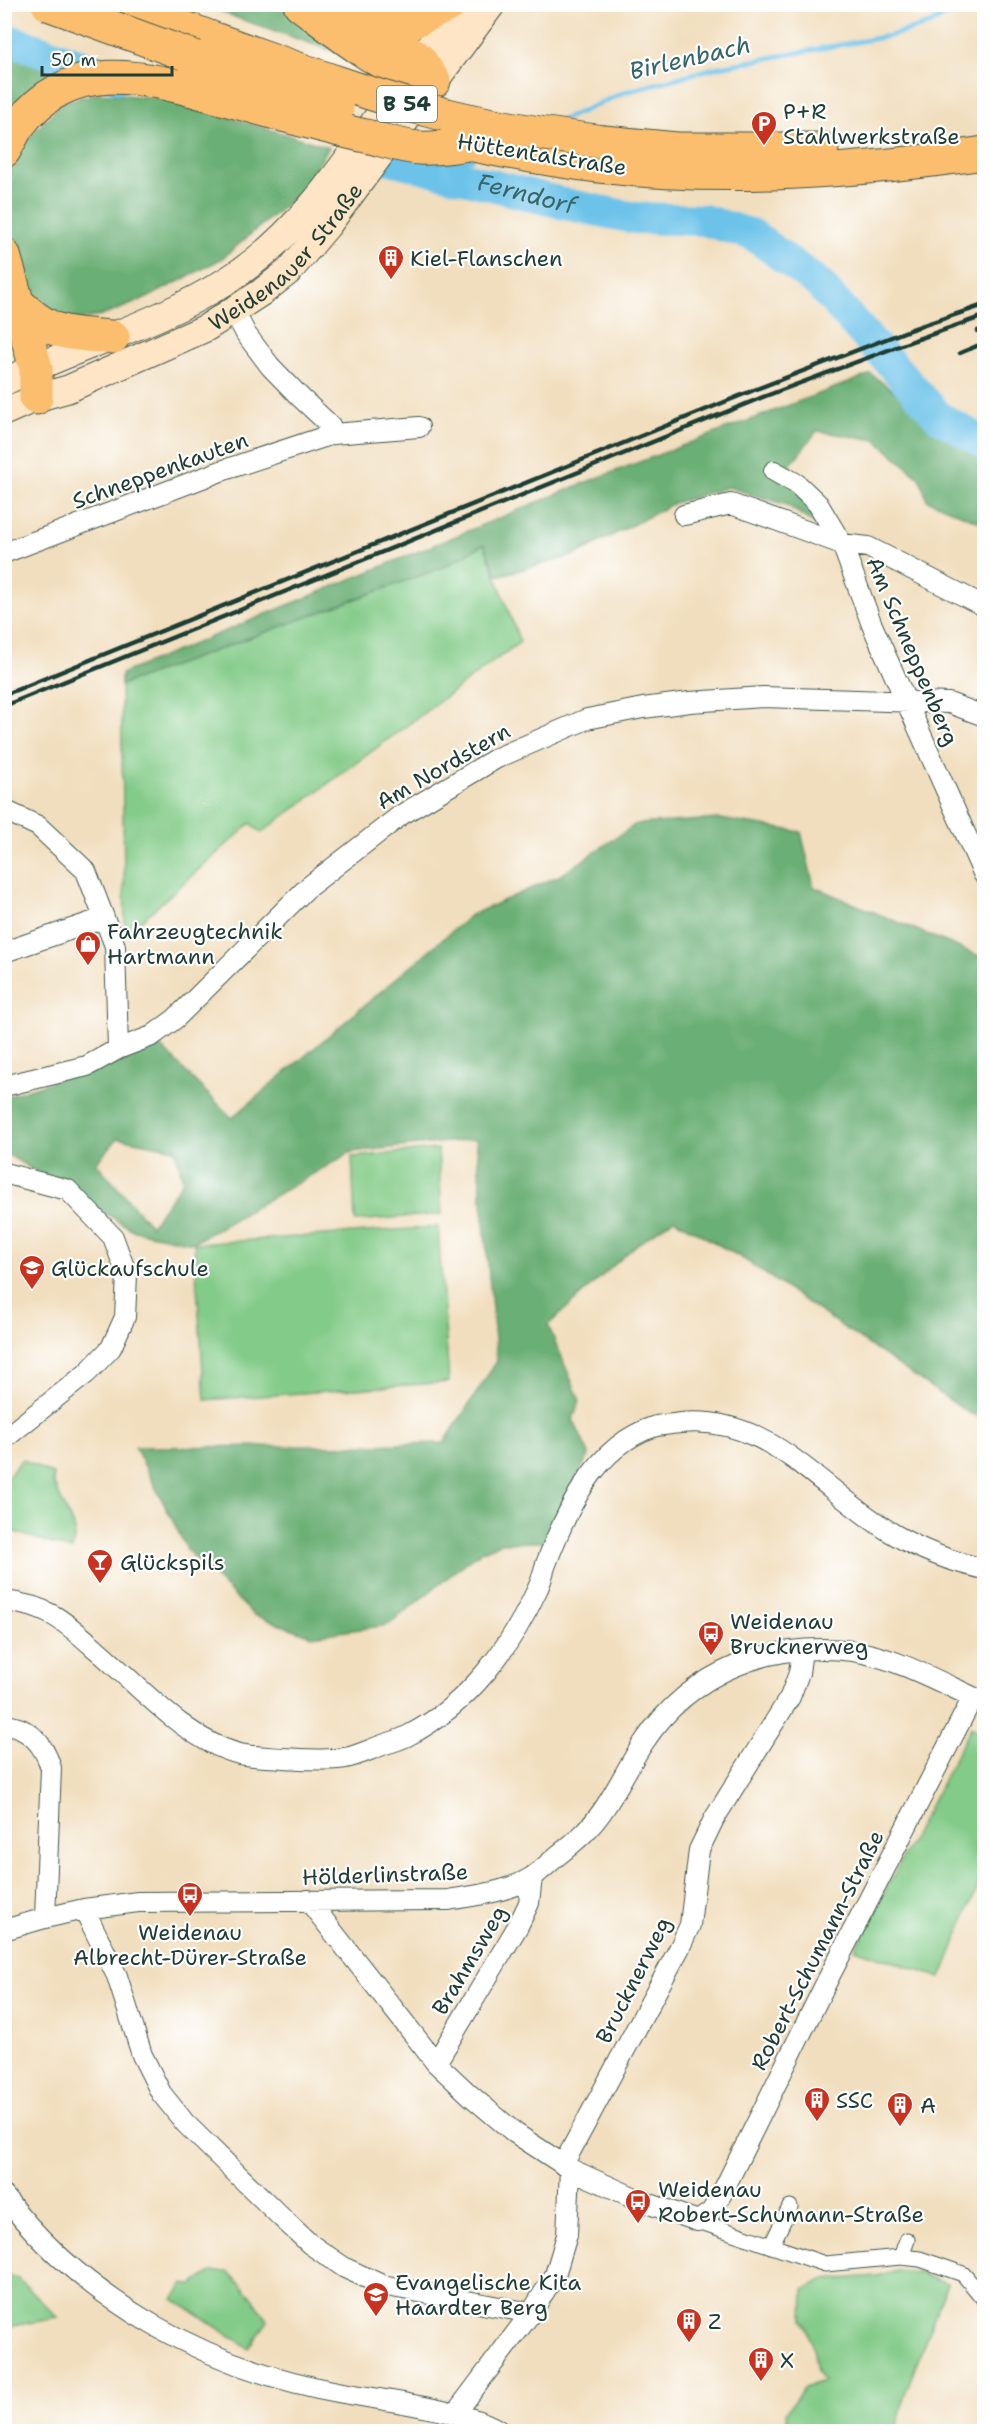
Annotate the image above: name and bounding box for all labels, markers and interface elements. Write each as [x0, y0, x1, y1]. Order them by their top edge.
water label: Birlenbach [626, 29, 754, 87]
scale bar [42, 39, 172, 77]
text: 50 m [51, 48, 96, 72]
road number: B 54 [377, 86, 437, 122]
place label: P+R Stahlwerkstraße [783, 97, 960, 151]
parking icon: P+R Stahlwerkstraße [749, 109, 779, 147]
street label: Hüttentalstraße [455, 127, 629, 182]
water label: Ferndorf [474, 166, 581, 223]
street label: Weidenauer Straße [203, 177, 369, 338]
building icon: Kiel-Flanschen [376, 243, 406, 281]
place label: Kiel-Flanschen [410, 244, 563, 273]
street label: Schneppenkauten [68, 425, 252, 516]
street label: Am Schneppenberg [860, 552, 965, 750]
street label: Am Nordstern [371, 716, 515, 816]
place label: Fahrzeugtechnik Hartmann [107, 917, 283, 971]
shop icon: Fahrzeugtechnik Hartmann [73, 929, 103, 967]
school or university icon: Glückaufschule [17, 1253, 47, 1291]
place label: Glückaufschule [51, 1254, 209, 1283]
bar icon: Glückspils [85, 1547, 115, 1585]
place label: Glückspils [120, 1548, 225, 1577]
place label: Weidenau Brucknerweg [730, 1607, 868, 1661]
bus stop icon: Weidenau Brucknerweg [696, 1619, 726, 1657]
street label: Robert-Schumann-Straße [744, 1825, 891, 2075]
street label: Hölderlinstraße [301, 1857, 469, 1892]
bus stop icon: Weidenau Albrecht-Dürer-Straße [175, 1880, 205, 1918]
street label: Brahmsweg [425, 1900, 513, 2020]
street label: Brucknerweg [589, 1912, 678, 2048]
place label: Weidenau Albrecht-Dürer-Straße [73, 1918, 307, 1972]
building icon: SSC [802, 2085, 832, 2123]
place label: SSC [836, 2086, 873, 2115]
building icon: A [885, 2090, 915, 2128]
place label: A [920, 2091, 936, 2120]
place label: Weidenau Robert-Schumann-Straße [658, 2175, 924, 2229]
bus stop icon: Weidenau Robert-Schumann-Straße [623, 2187, 653, 2225]
place label: Evangelische Kita Haardter Berg [395, 2268, 581, 2322]
school or university icon: Evangelische Kita Haardter Berg [361, 2280, 391, 2318]
building icon: Z [674, 2306, 704, 2344]
place label: Z [708, 2307, 721, 2336]
building icon: X [746, 2345, 776, 2383]
place label: X [780, 2346, 794, 2375]

